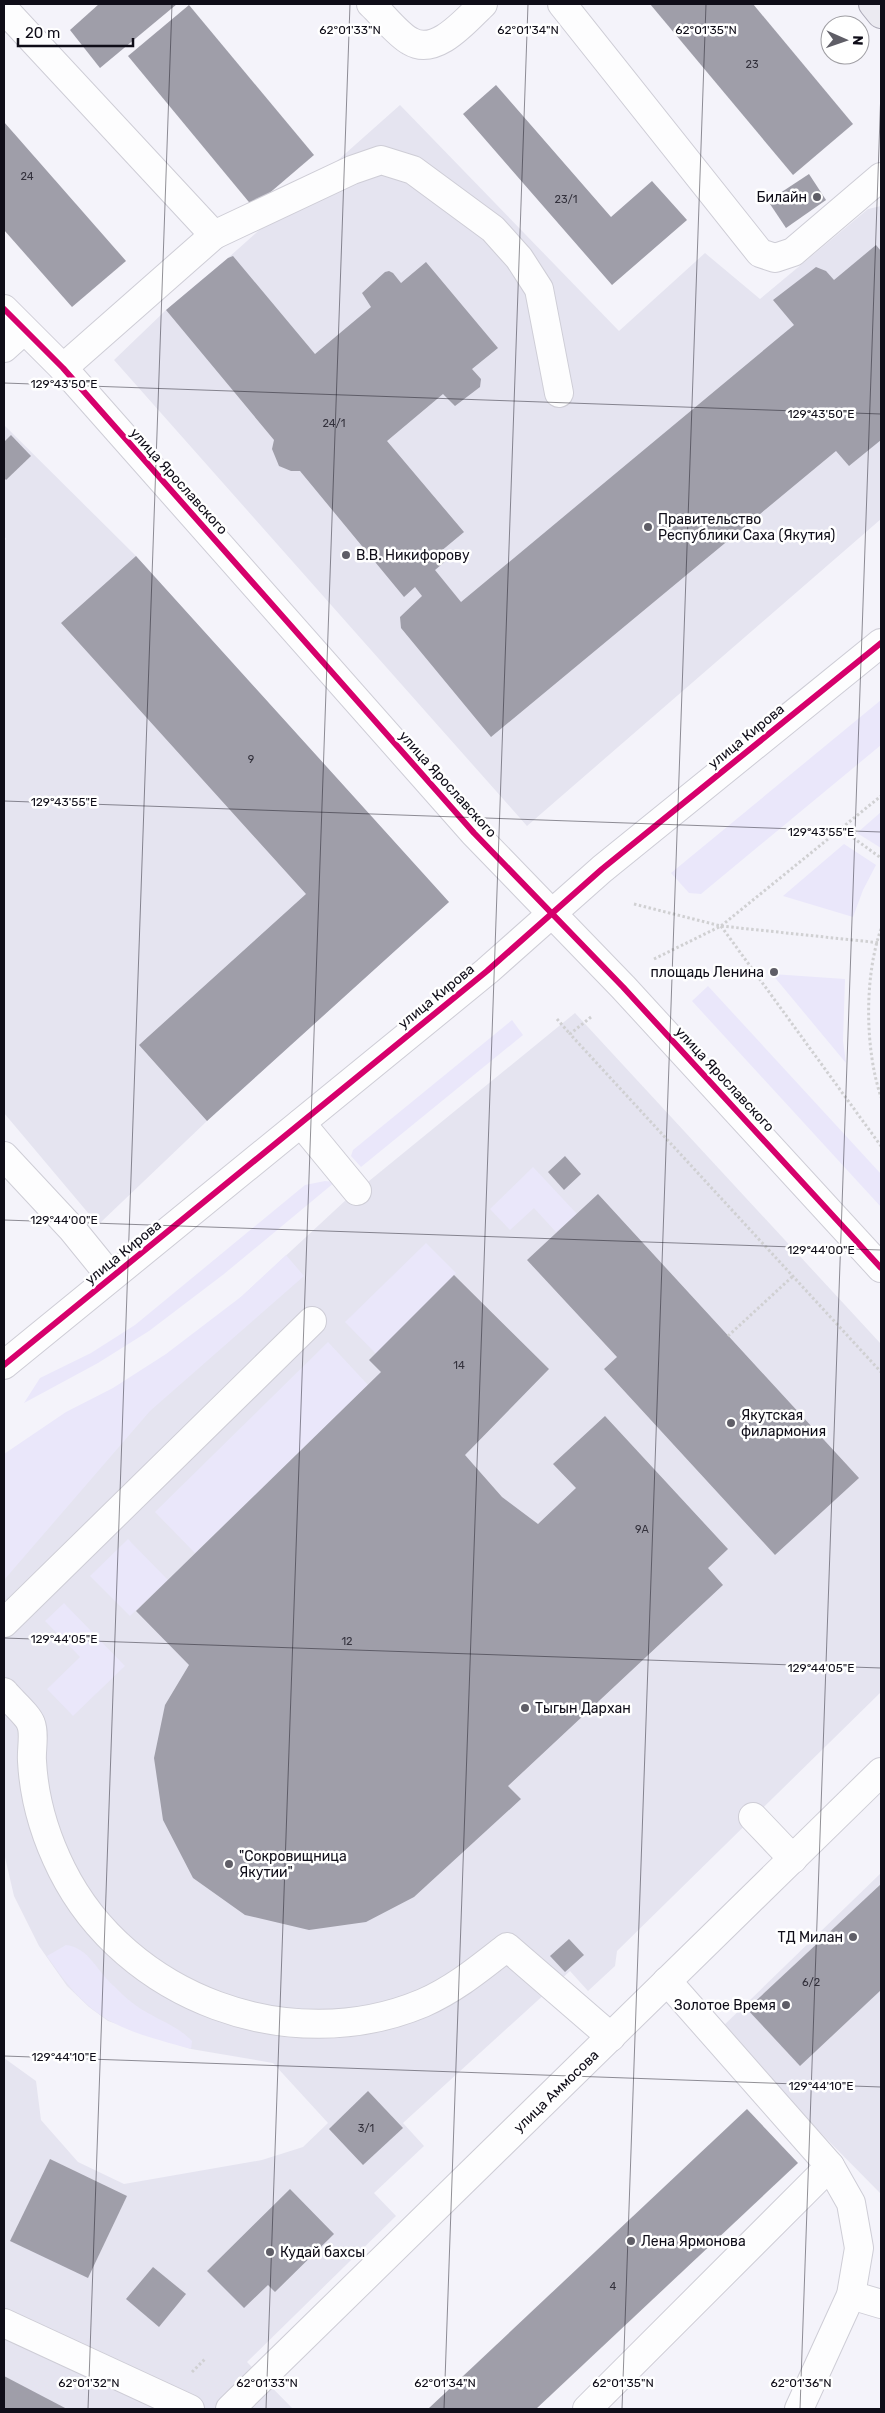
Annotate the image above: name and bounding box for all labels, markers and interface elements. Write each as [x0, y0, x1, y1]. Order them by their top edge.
scale bar [18, 15, 132, 47]
north arrow [820, 15, 870, 65]
text: 62°01'33"N [319, 23, 381, 37]
text: 62°01'34"N [497, 23, 559, 37]
text: 62°01'35"N [675, 23, 737, 37]
text: 20 m [25, 24, 60, 42]
text: N [849, 35, 866, 46]
house number: 23 [745, 58, 759, 71]
house number: 24 [20, 170, 34, 183]
place label: Билайн [757, 189, 807, 206]
marker: Билайн [811, 191, 823, 203]
house number: 23/1 [555, 193, 578, 206]
text: 129°43'50"E [30, 377, 98, 391]
text: 129°43'50"E [787, 407, 855, 421]
house number: 24/1 [322, 417, 346, 430]
street label: улица Ярославского [126, 425, 231, 538]
place label: Правительство Республики Саха (Якутия) [658, 511, 835, 544]
marker: Правительство Республики Саха (Якутия) [642, 521, 654, 533]
place label: В.В. Никифорову [356, 547, 470, 564]
marker: В.В. Никифорову [340, 549, 352, 561]
street label: улица Кирова [705, 700, 788, 772]
street label: улица Ярославского [395, 728, 500, 841]
house number: 9 [248, 753, 254, 766]
text: 129°43'55"E [31, 795, 97, 809]
text: 129°43'55"E [788, 825, 854, 839]
street label: улица Кирова [395, 960, 478, 1032]
place label: площадь Ленина [651, 964, 764, 981]
marker: площадь Ленина [768, 966, 780, 978]
street label: улица Ярославского [671, 1023, 778, 1135]
text: 129°44'00"E [30, 1213, 98, 1227]
street label: улица Кирова [82, 1216, 165, 1288]
text: 129°44'00"E [787, 1243, 855, 1257]
house number: 14 [453, 1359, 465, 1372]
place label: Якутская филармония [741, 1407, 826, 1440]
marker: Якутская филармония [725, 1417, 737, 1429]
house number: 9А [635, 1523, 650, 1536]
text: 129°44'05"E [30, 1632, 98, 1646]
house number: 12 [341, 1635, 353, 1648]
text: 129°44'05"E [787, 1661, 855, 1675]
place label: Тыгын Дархан [535, 1700, 631, 1717]
marker: Тыгын Дархан [519, 1702, 531, 1714]
place label: "Сокровищница Якутии" [239, 1848, 347, 1881]
marker: "Сокровищница Якутии" [223, 1858, 235, 1870]
place label: ТД Милан [778, 1929, 843, 1946]
marker: ТД Милан [847, 1931, 859, 1943]
house number: 6/2 [802, 1976, 820, 1989]
place label: Золотое Время [674, 1997, 776, 2014]
marker: Золотое Время [780, 1999, 792, 2011]
street label: улица Аммосова [510, 2046, 602, 2136]
text: 129°44'10"E [31, 2050, 97, 2064]
text: 129°44'10"E [788, 2079, 854, 2093]
house number: 3/1 [358, 2122, 374, 2135]
place label: Лена Ярмонова [641, 2233, 746, 2250]
marker: Лена Ярмонова [625, 2235, 637, 2247]
place label: Кудай бахсы [280, 2244, 365, 2261]
marker: Кудай бахсы [264, 2246, 276, 2258]
house number: 4 [610, 2280, 617, 2293]
text: 62°01'32"N [58, 2376, 120, 2390]
text: 62°01'33"N [236, 2376, 298, 2390]
text: 62°01'34"N [414, 2376, 476, 2390]
text: 62°01'35"N [592, 2376, 654, 2390]
text: 62°01'36"N [770, 2376, 832, 2390]

